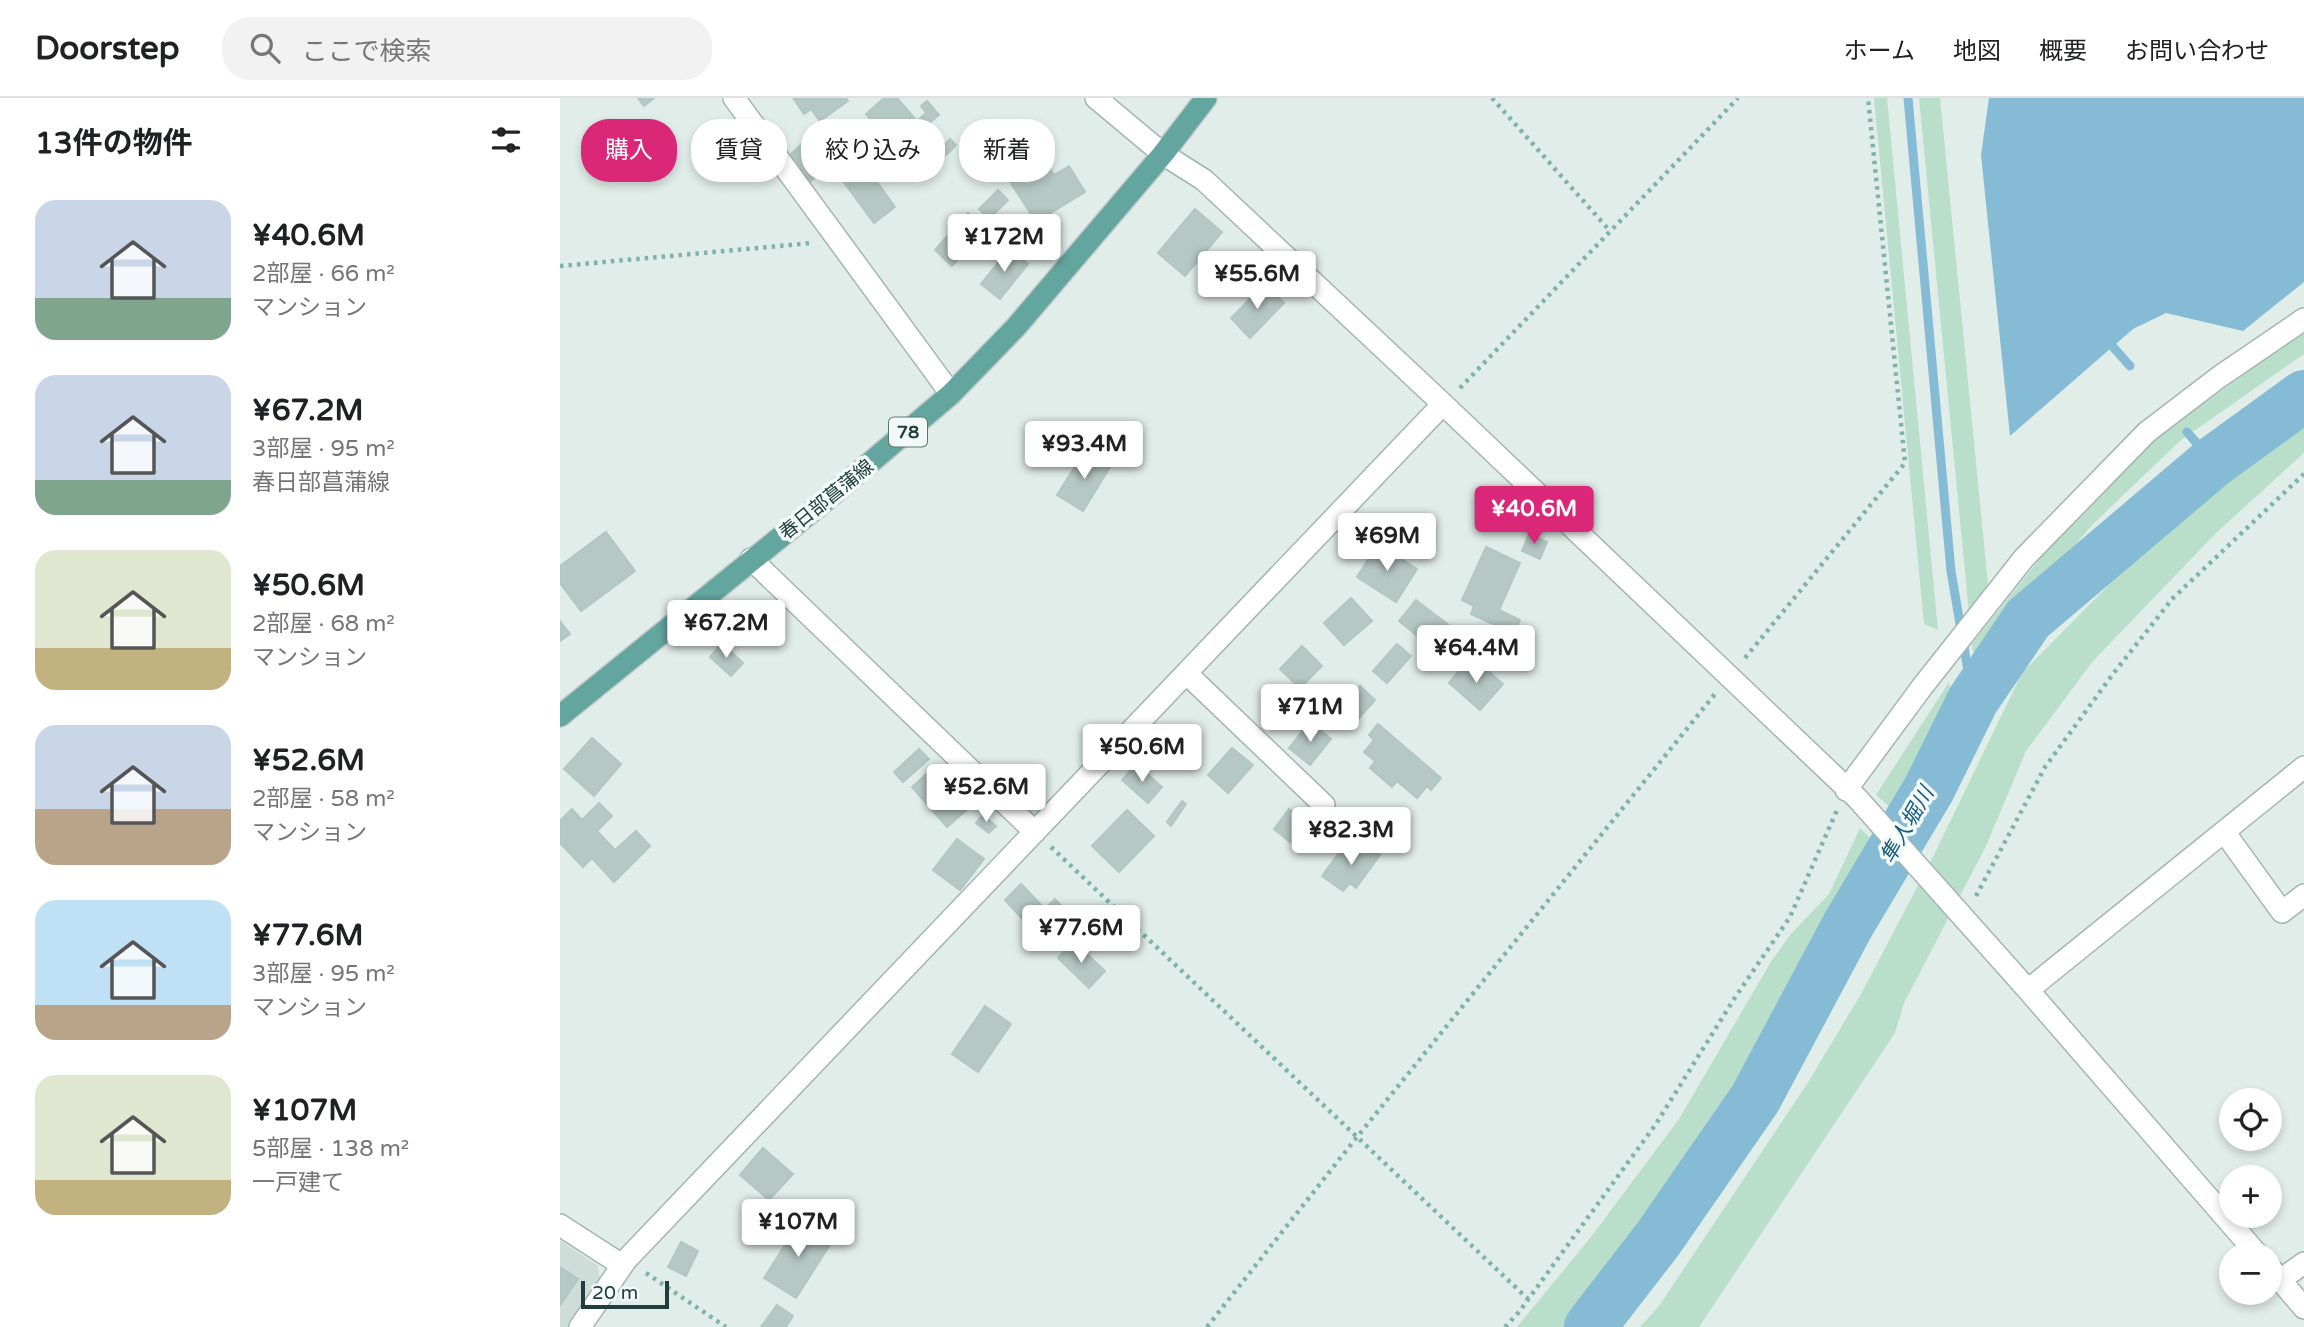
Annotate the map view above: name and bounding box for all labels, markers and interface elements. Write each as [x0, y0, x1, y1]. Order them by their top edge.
search box [222, 17, 712, 80]
text: Doorstep [35, 29, 180, 68]
icon: search [246, 29, 284, 67]
text: ここで検索 [302, 36, 432, 67]
text: ホーム [1844, 37, 1915, 66]
text: 地図 [1953, 37, 2001, 66]
text: 概要 [2039, 37, 2087, 66]
text: お問い合わせ [2125, 37, 2269, 66]
chip: 購入 [581, 119, 677, 182]
chip: 賃貸 [691, 119, 787, 182]
chip: 絞り込み [801, 119, 945, 182]
chip: 新着 [959, 119, 1055, 182]
icon: filters [487, 121, 525, 159]
text: 13件の物件 [35, 125, 193, 162]
pin: ¥172M [955, 214, 1053, 274]
text: ¥40.6M [252, 217, 365, 254]
text: ¥172M [964, 223, 1044, 251]
icon: home [91, 228, 175, 312]
pin: ¥55.6M [1200, 252, 1314, 311]
text: 2部屋 · 66 m² [252, 260, 395, 288]
text: ¥55.6M [1214, 260, 1300, 288]
text: マンション [252, 294, 367, 322]
text: ¥67.2M [252, 392, 364, 429]
icon: home [91, 403, 175, 487]
road number: 78 [889, 418, 927, 446]
pin: ¥93.4M [1027, 422, 1141, 481]
text: ¥93.4M [1041, 430, 1127, 458]
text: 3部屋 · 95 m² [252, 435, 395, 463]
street label: 春日部菖蒲線 [775, 455, 878, 544]
text: 春日部菖蒲線 [252, 469, 390, 497]
pin: ¥40.6M [1477, 486, 1591, 546]
text: ¥40.6M [1491, 495, 1577, 523]
pin: ¥69M [1346, 514, 1428, 573]
text: ¥69M [1354, 522, 1420, 550]
text: ¥50.6M [252, 567, 365, 604]
icon: home [91, 578, 175, 662]
pin: ¥67.2M [669, 601, 783, 660]
text: ¥67.2M [683, 609, 769, 637]
text: 2部屋 · 68 m² [252, 610, 395, 638]
pin: ¥64.4M [1419, 626, 1533, 685]
text: ¥64.4M [1433, 634, 1519, 662]
text: マンション [252, 644, 367, 672]
pin: ¥71M [1269, 684, 1351, 744]
text: ¥71M [1277, 693, 1343, 721]
pin: ¥50.6M [1085, 724, 1199, 784]
text: ¥50.6M [1099, 733, 1185, 761]
text: ¥52.6M [252, 742, 365, 779]
icon: home [91, 753, 175, 837]
pin: ¥52.6M [929, 764, 1043, 824]
text: ¥52.6M [943, 773, 1029, 801]
water label: 隼人堀川 [1876, 781, 1940, 868]
text: 2部屋 · 58 m² [252, 785, 395, 813]
pin: ¥82.3M [1294, 808, 1408, 867]
text: ¥82.3M [1308, 816, 1394, 844]
text: マンション [252, 819, 367, 847]
pin: ¥77.6M [1024, 906, 1138, 965]
text: ¥77.6M [1038, 914, 1124, 942]
text: ¥77.6M [252, 917, 364, 954]
icon: home [91, 928, 175, 1012]
text: 3部屋 · 95 m² [252, 960, 395, 988]
text: マンション [252, 994, 367, 1022]
map controls [2219, 1088, 2282, 1305]
button: locate [2219, 1088, 2282, 1151]
text: ¥107M [252, 1092, 357, 1129]
icon: home [91, 1103, 175, 1187]
text: 5部屋 · 138 m² [252, 1135, 409, 1163]
button: + [2219, 1165, 2282, 1228]
text: 一戸建て [252, 1169, 344, 1197]
pin: ¥107M [749, 1200, 847, 1259]
text: ¥107M [758, 1208, 838, 1236]
button: − [2219, 1242, 2282, 1305]
scale bar [581, 1278, 668, 1310]
text: 20 m [592, 1282, 638, 1304]

